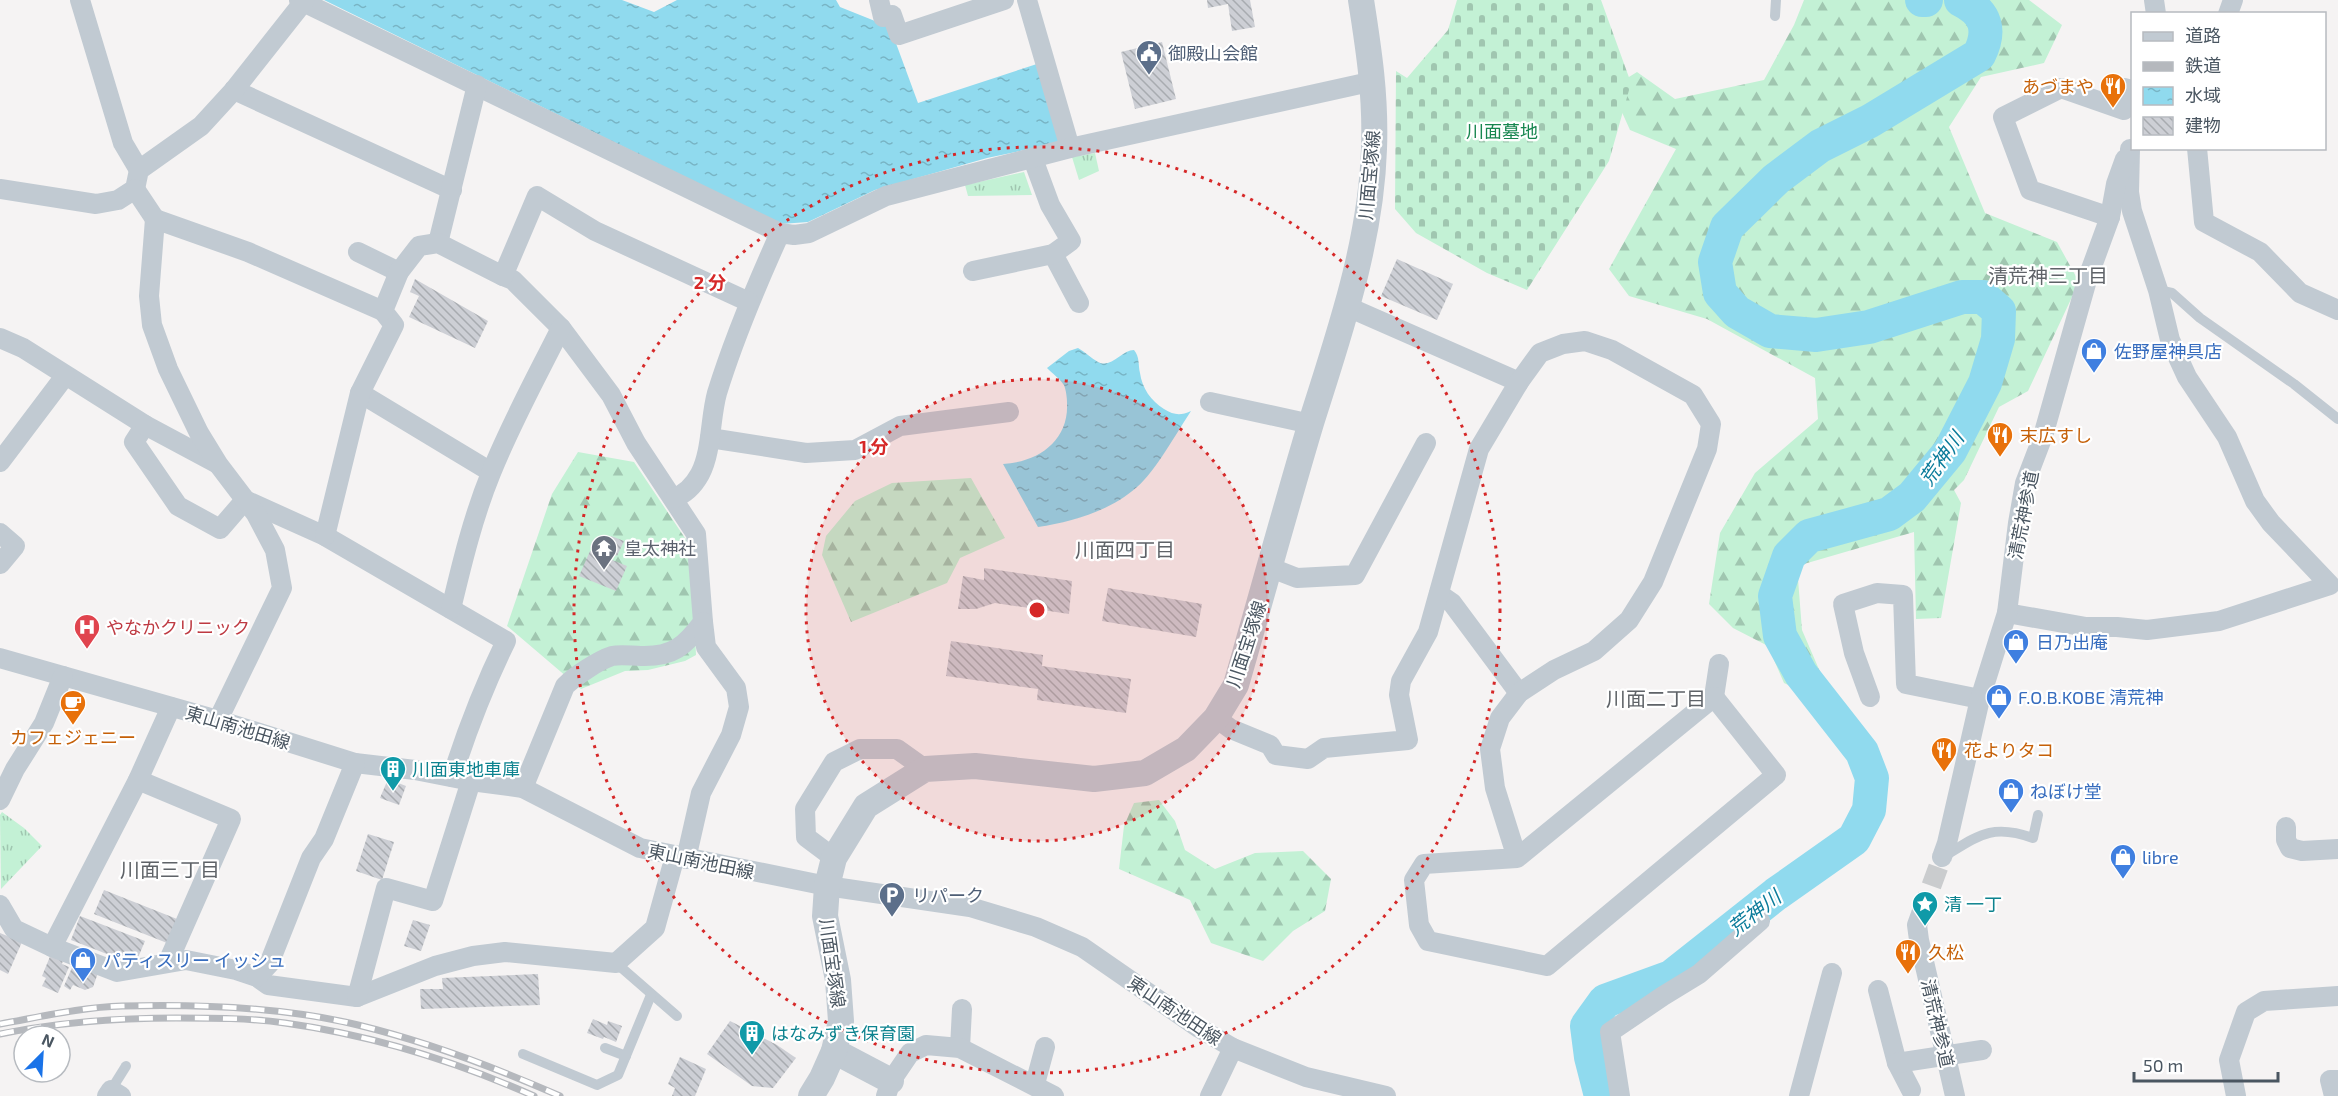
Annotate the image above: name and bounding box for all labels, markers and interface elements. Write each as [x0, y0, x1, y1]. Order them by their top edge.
legend [2131, 12, 2326, 150]
text: 道路 [2185, 24, 2221, 46]
public building icon: 御殿山会館 [1134, 38, 1164, 76]
place label: 御殿山会館 [1168, 42, 1258, 64]
text: 鉄道 [2185, 54, 2221, 76]
restaurant icon: あづまや [2098, 71, 2128, 109]
place label: あづまや [2022, 75, 2094, 97]
text: 水域 [2185, 84, 2221, 106]
text: 建物 [2185, 114, 2221, 136]
park label: 川面墓地 [1466, 120, 1538, 142]
street label: 川面宝塚線 [1354, 129, 1384, 221]
district label: 清荒神三丁目 [1988, 263, 2108, 287]
text: 2 分 [694, 271, 726, 293]
shop icon: 佐野屋神具店 [2079, 336, 2109, 374]
place label: 佐野屋神具店 [2114, 340, 2222, 362]
restaurant icon: 末広すし [1985, 420, 2015, 458]
place label: 末広すし [2020, 424, 2092, 446]
water label: 荒神川 [1914, 425, 1969, 489]
text: 1 分 [859, 435, 889, 457]
street label: 清荒神参道 [2004, 469, 2042, 561]
temple icon: 皇太神社 [589, 533, 619, 571]
place label: 皇太神社 [624, 537, 696, 559]
district label: 川面四丁目 [1075, 537, 1175, 561]
street label: 川面宝塚線 [1222, 598, 1270, 690]
centre of rings [1027, 600, 1047, 620]
hospital icon: やなかクリニック [72, 612, 102, 650]
place label: やなかクリニック [106, 616, 250, 638]
shop icon: 日乃出庵 [2001, 627, 2031, 665]
place label: 日乃出庵 [2036, 631, 2108, 653]
shop icon: F.O.B.KOBE 清荒神 [1984, 682, 2014, 720]
district label: 川面二丁目 [1606, 686, 1706, 710]
place label: F.O.B.KOBE 清荒神 [2018, 686, 2163, 708]
cafe icon: カフェジェニー [58, 688, 88, 726]
street label: 東山南池田線 [183, 701, 293, 753]
place label: カフェジェニー [10, 726, 136, 748]
restaurant icon: 花よりタコ [1929, 735, 1959, 773]
place label: 花よりタコ [1964, 739, 2054, 761]
building icon: 川面東地車庫 [378, 754, 408, 792]
place label: 川面東地車庫 [412, 758, 520, 780]
shop icon: ねぼけ堂 [1996, 776, 2026, 814]
place label: ねぼけ堂 [2030, 780, 2102, 802]
street label: 東山南池田線 [646, 839, 756, 883]
shop icon: libre [2108, 842, 2138, 880]
place label: libre [2142, 846, 2179, 868]
district label: 川面三丁目 [120, 857, 220, 881]
parking icon: リパーク [877, 880, 907, 918]
water label: 荒神川 [1723, 883, 1787, 940]
place label: リパーク [912, 884, 984, 906]
place icon: 清 一丁 [1910, 889, 1940, 927]
place label: 清 一丁 [1944, 893, 2002, 915]
street label: 川面宝塚線 [816, 917, 850, 1009]
restaurant icon: 久松 [1893, 937, 1923, 975]
place label: 久松 [1928, 941, 1964, 963]
shop icon: パティスリー イッシュ [68, 945, 98, 983]
place label: パティスリー イッシュ [103, 949, 286, 971]
street label: 東山南池田線 [1124, 971, 1226, 1049]
street label: 清荒神参道 [1917, 977, 1959, 1069]
building icon: はなみずき保育園 [737, 1018, 767, 1056]
place label: はなみずき保育園 [771, 1022, 915, 1044]
north arrow [12, 1024, 72, 1084]
text: N [39, 1029, 57, 1051]
scale bar [2134, 1045, 2278, 1083]
text: 50 m [2143, 1054, 2183, 1076]

